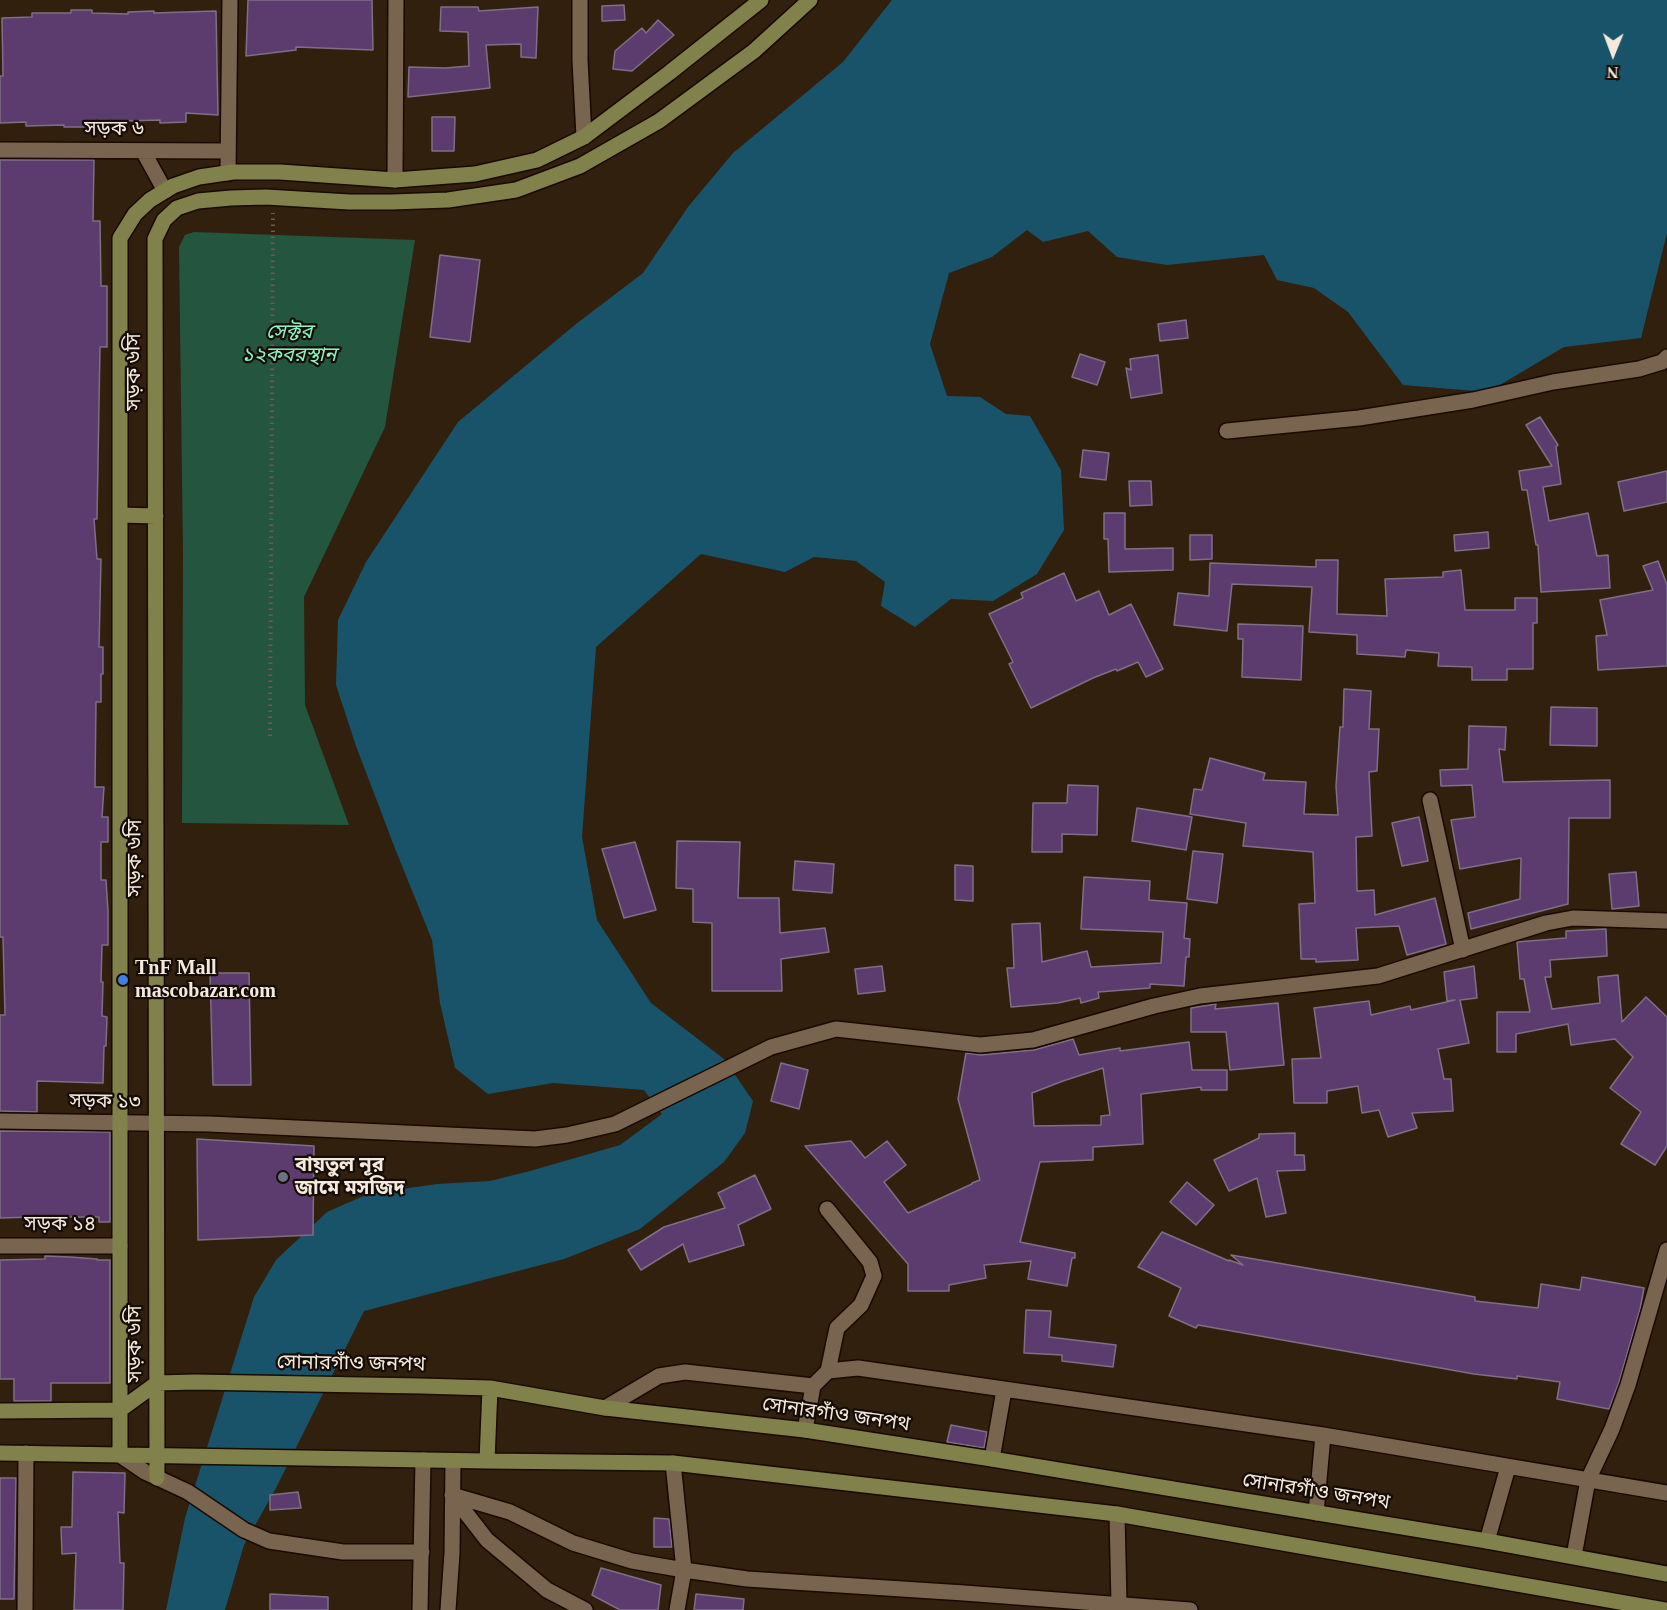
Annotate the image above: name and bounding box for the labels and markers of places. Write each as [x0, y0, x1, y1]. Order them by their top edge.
place label: TnF Mall mascobazar.com [135, 957, 276, 1004]
marker: TnF Mall mascobazar.com [116, 973, 130, 987]
place label: বায়তুল নূর জামে মসজিদ [295, 1154, 405, 1201]
marker: বায়তুল নূর জামে মসজিদ [276, 1170, 290, 1184]

